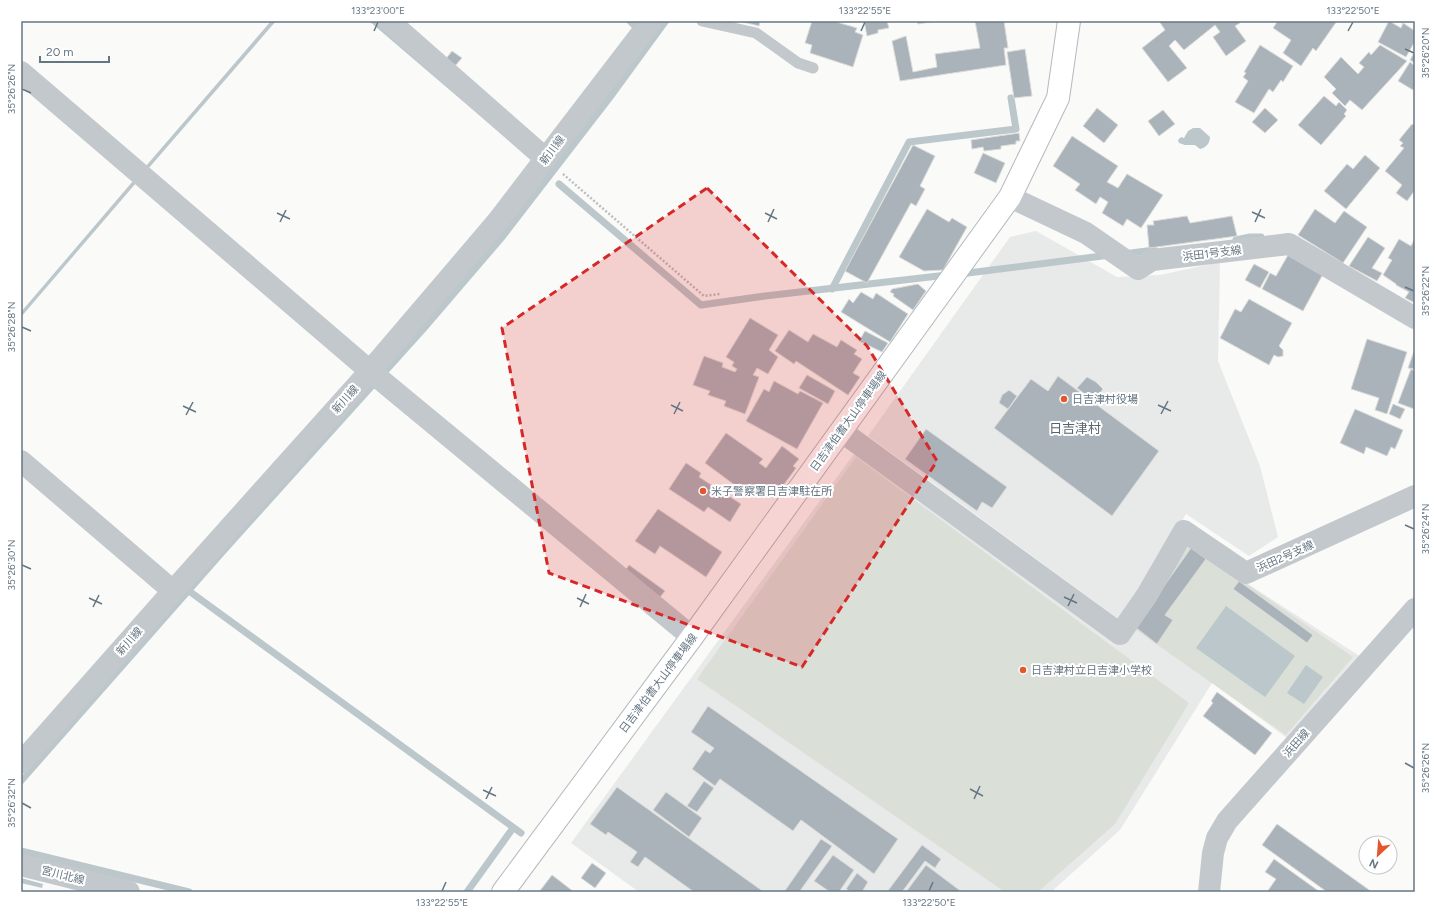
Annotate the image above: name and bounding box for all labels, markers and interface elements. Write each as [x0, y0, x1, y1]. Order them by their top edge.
text: 133°23'00"E [351, 4, 405, 17]
text: 133°22'55"E [839, 4, 891, 17]
text: 133°22'50"E [1326, 4, 1380, 17]
text: 35°26'20"N [1419, 27, 1432, 79]
scale bar [40, 38, 109, 64]
text: 20 m [46, 45, 74, 59]
text: 35°26'26"N [5, 64, 18, 114]
street label: 新川線 [537, 133, 568, 167]
street label: 浜田1号支線 [1182, 243, 1242, 264]
text: 35°26'22"N [1419, 266, 1432, 316]
text: 35°26'28"N [5, 302, 18, 352]
street label: 日吉津伯耆大山停車場線 [808, 369, 889, 474]
street label: 新川線 [330, 383, 361, 416]
place label: 日吉津村役場 [1072, 393, 1138, 406]
marker: 日吉津村役場 [1059, 394, 1069, 404]
district label: 日吉津村 [1049, 421, 1101, 436]
place label: 米子警察署日吉津駐在所 [711, 485, 833, 498]
marker: 米子警察署日吉津駐在所 [698, 486, 708, 496]
text: 35°26'24"N [1419, 504, 1432, 554]
street label: 浜田2号支線 [1255, 538, 1316, 575]
text: 35°26'30"N [5, 540, 18, 590]
street label: 新川線 [114, 625, 145, 658]
street label: 日吉津伯耆大山停車場線 [617, 631, 700, 736]
place label: 日吉津村立日吉津小学校 [1031, 664, 1152, 677]
marker: 日吉津村立日吉津小学校 [1018, 665, 1028, 675]
street label: 浜田線 [1281, 727, 1312, 760]
text: 35°26'26"N [1419, 743, 1432, 793]
text: 35°26'32"N [5, 778, 18, 828]
north arrow [1358, 835, 1398, 875]
text: N [1367, 856, 1381, 871]
street label: 宮川北線 [40, 864, 86, 887]
text: 133°22'55"E [416, 896, 468, 909]
text: 133°22'50"E [902, 896, 956, 909]

